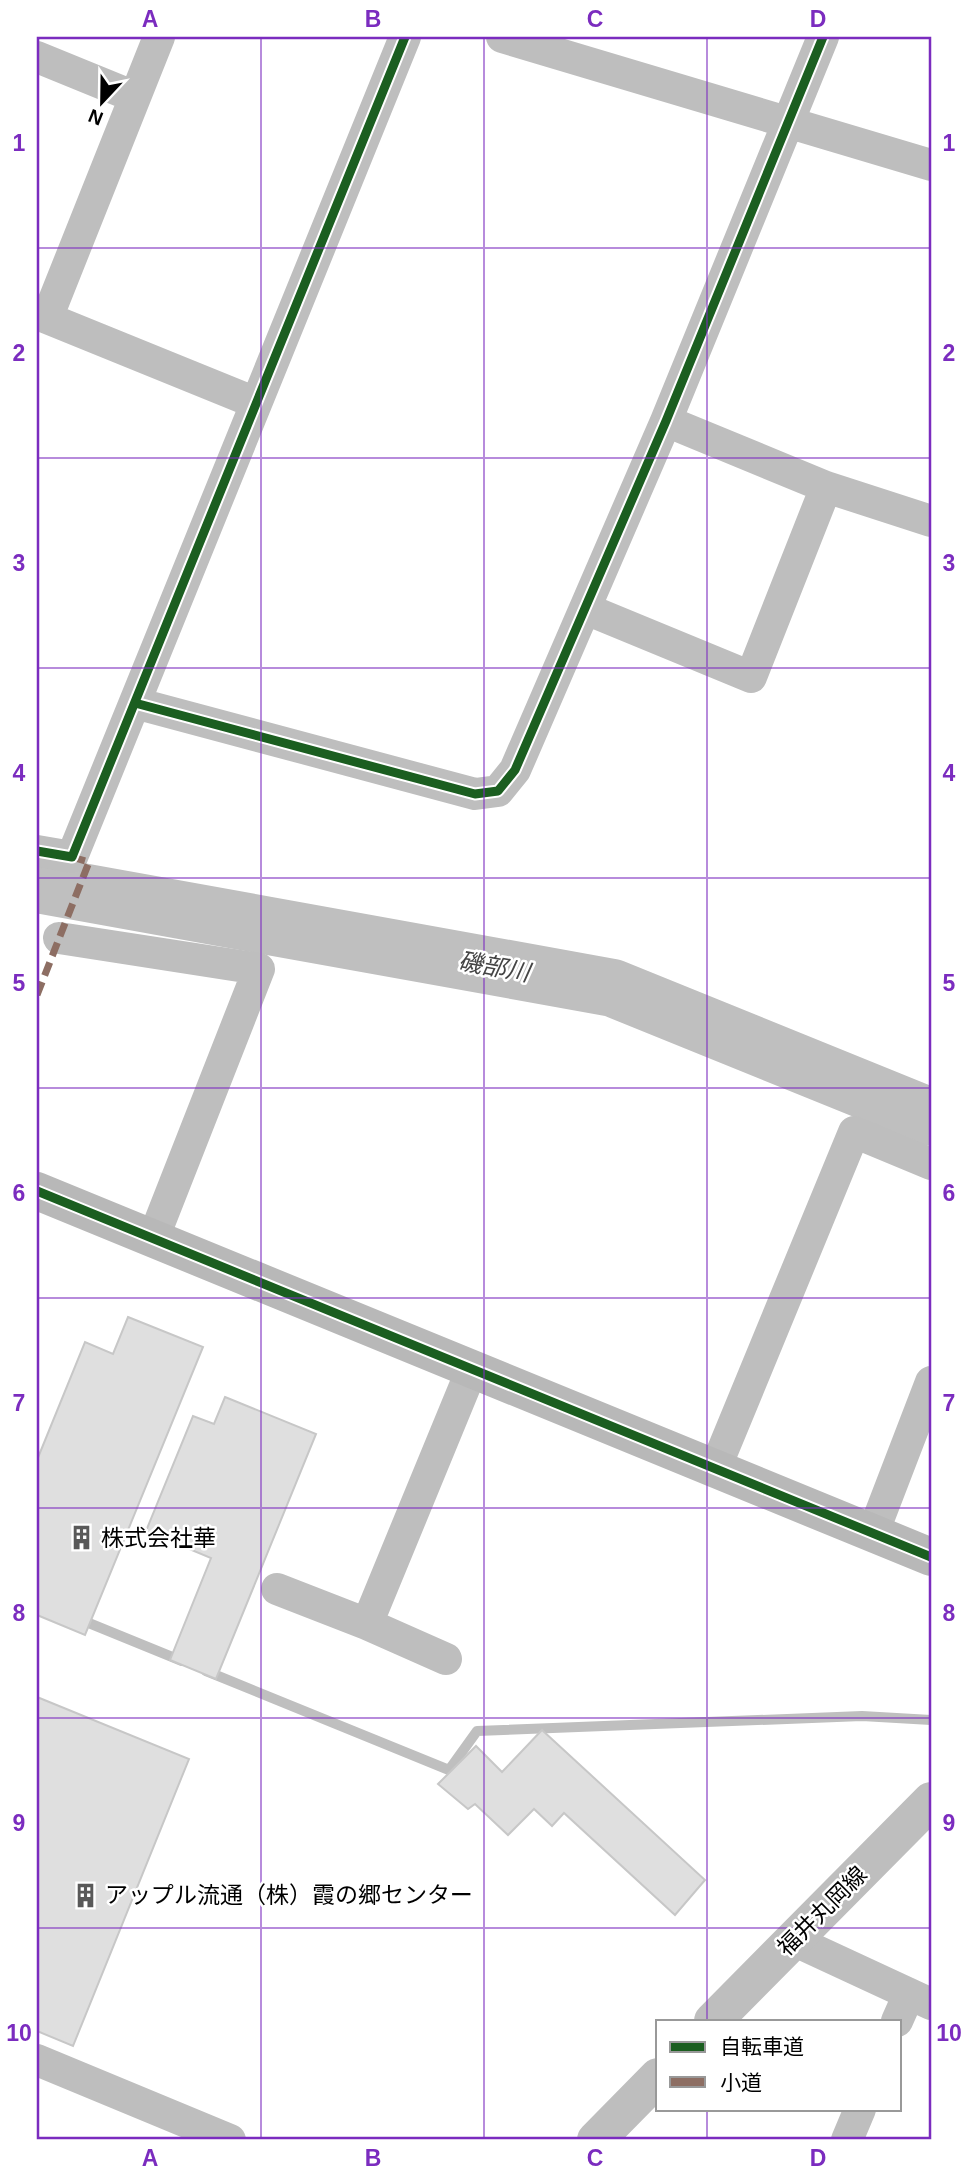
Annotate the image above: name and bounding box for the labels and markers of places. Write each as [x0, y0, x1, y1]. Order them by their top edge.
building icon: 株式会社華 [67, 1524, 95, 1552]
place label: 株式会社華 [101, 1525, 216, 1551]
building icon: アップル流通（株）霞の郷センター [71, 1881, 99, 1909]
place label: アップル流通（株）霞の郷センター [105, 1882, 473, 1908]

